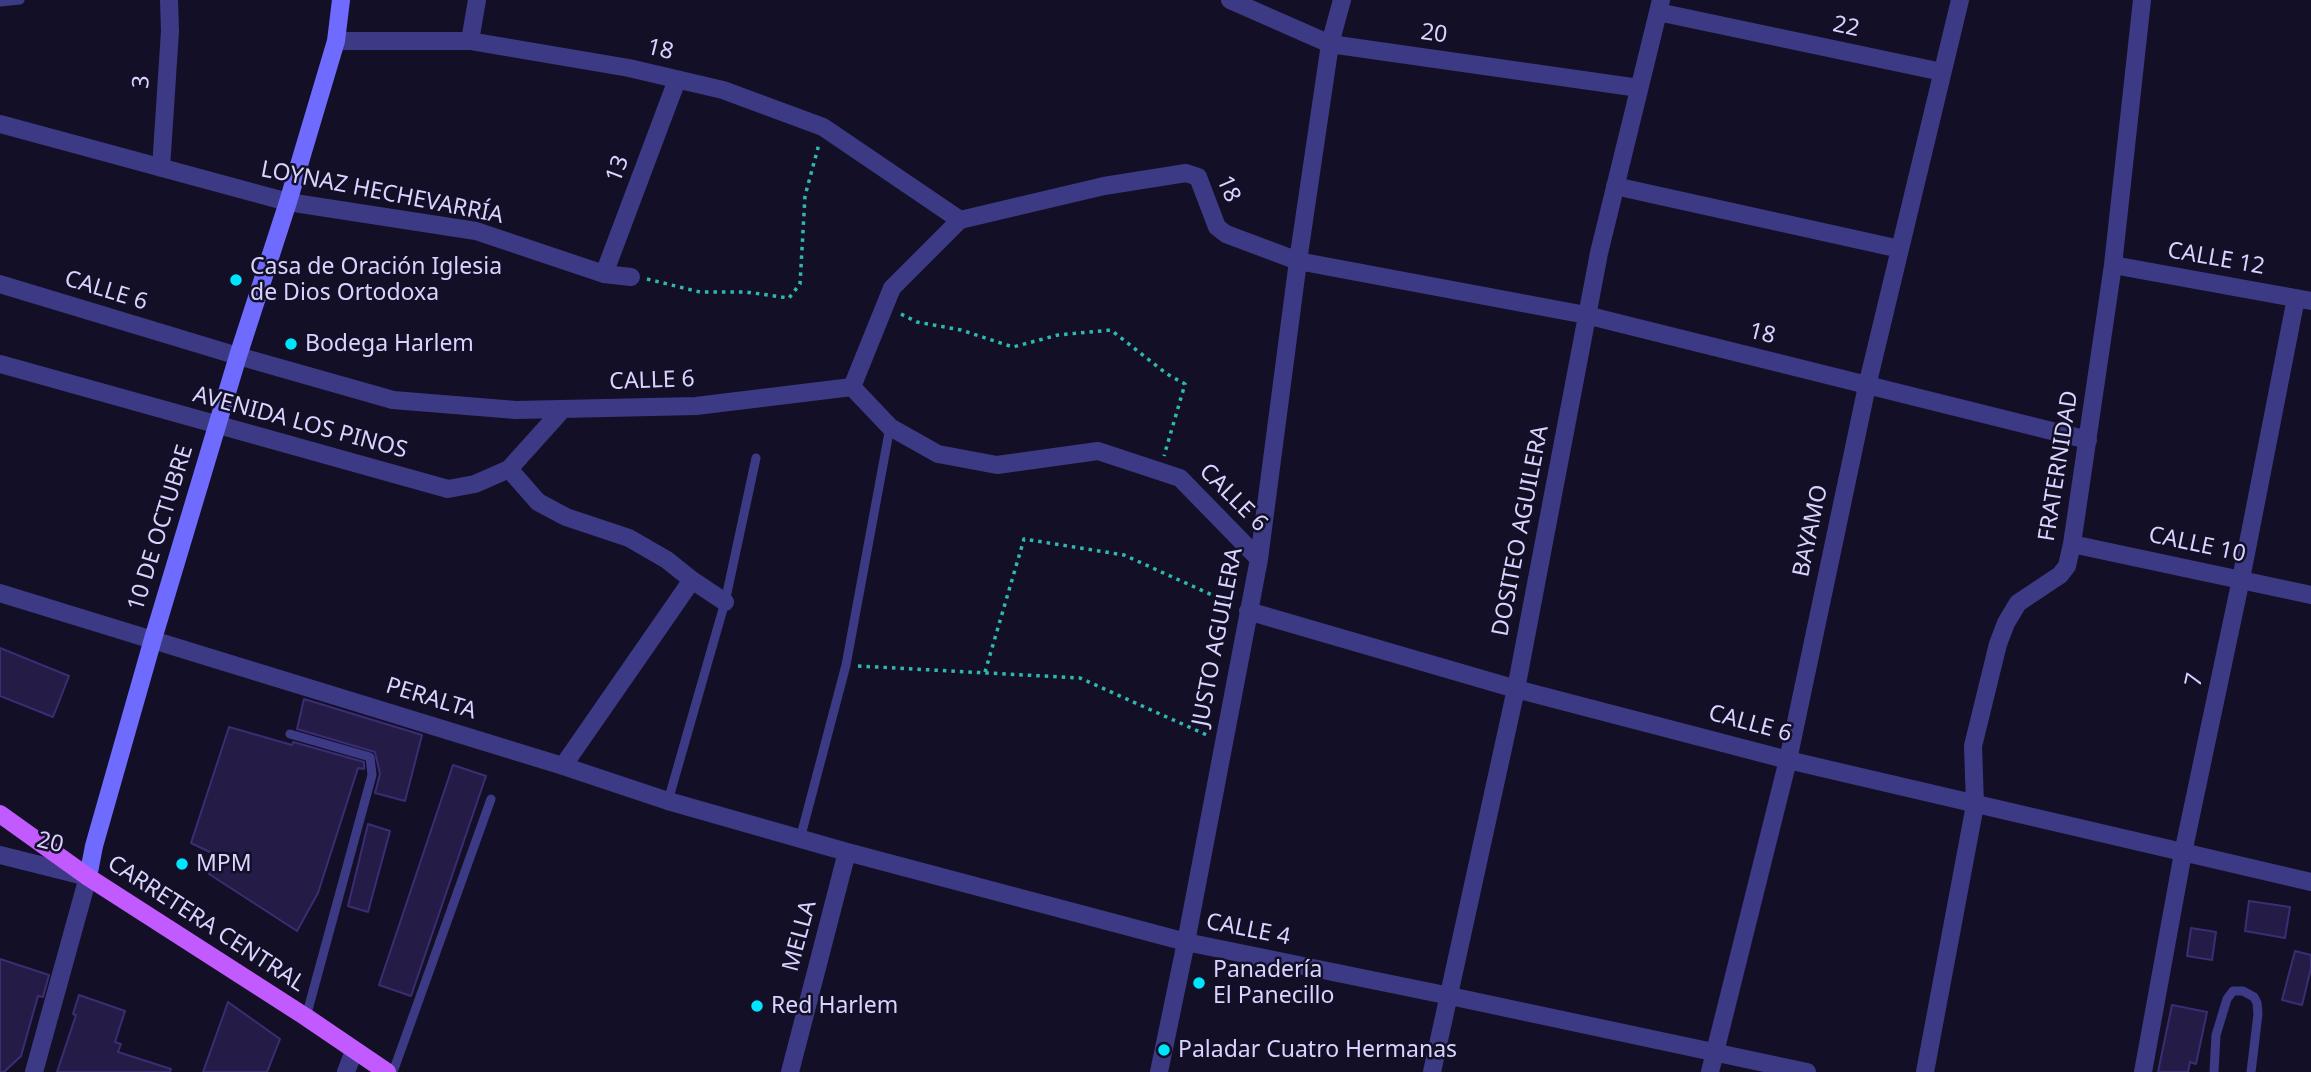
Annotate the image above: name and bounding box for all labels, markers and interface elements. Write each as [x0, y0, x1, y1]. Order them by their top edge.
street label: 22 [1830, 11, 1862, 43]
street label: 20 [1419, 19, 1449, 49]
street label: 18 [644, 33, 676, 67]
street label: 3 [128, 74, 156, 90]
street label: 13 [600, 152, 636, 186]
street label: LOYNAZ HECHEVARRÍA [258, 156, 506, 230]
street label: 18 [1210, 171, 1246, 207]
street label: CALLE 12 [2165, 237, 2267, 281]
place label: Casa de Oración Iglesia de Dios Ortodoxa [250, 253, 502, 307]
street label: CALLE 6 [61, 265, 151, 317]
marker: Casa de Oración Iglesia de Dios Ortodoxa [228, 272, 244, 288]
street label: 18 [1746, 317, 1778, 351]
place label: Bodega Harlem [305, 330, 474, 358]
marker: Bodega Harlem [283, 336, 299, 352]
street label: CALLE 6 [609, 366, 695, 396]
street label: AVENIDA LOS PINOS [190, 381, 410, 465]
street label: FRATERNIDAD [2033, 389, 2085, 543]
street label: DOSITEO AGUILERA [1487, 423, 1555, 639]
street label: 10 DE OCTUBRE [123, 442, 199, 614]
street label: CALLE 6 [1193, 458, 1273, 538]
street label: BAYAMO [1788, 482, 1834, 580]
street label: CALLE 10 [2146, 521, 2248, 569]
street label: JUSTO AGUILERA [1187, 545, 1249, 729]
street label: 7 [2180, 671, 2210, 689]
street label: PERALTA [382, 672, 480, 726]
street label: CALLE 6 [1705, 700, 1795, 748]
street label: 20 [34, 826, 66, 860]
street label: CARRETERA CENTRAL [102, 850, 310, 998]
place label: MPM [196, 850, 252, 878]
marker: MPM [174, 856, 190, 872]
street label: MELLA [777, 897, 823, 975]
street label: CALLE 4 [1204, 908, 1292, 952]
place label: Panadería El Panecillo [1213, 956, 1334, 1010]
marker: Panadería El Panecillo [1191, 975, 1207, 991]
place label: Red Harlem [771, 992, 898, 1020]
marker: Red Harlem [749, 998, 765, 1014]
place label: Paladar Cuatro Hermanas [1178, 1036, 1457, 1064]
marker: Paladar Cuatro Hermanas [1156, 1042, 1172, 1058]

